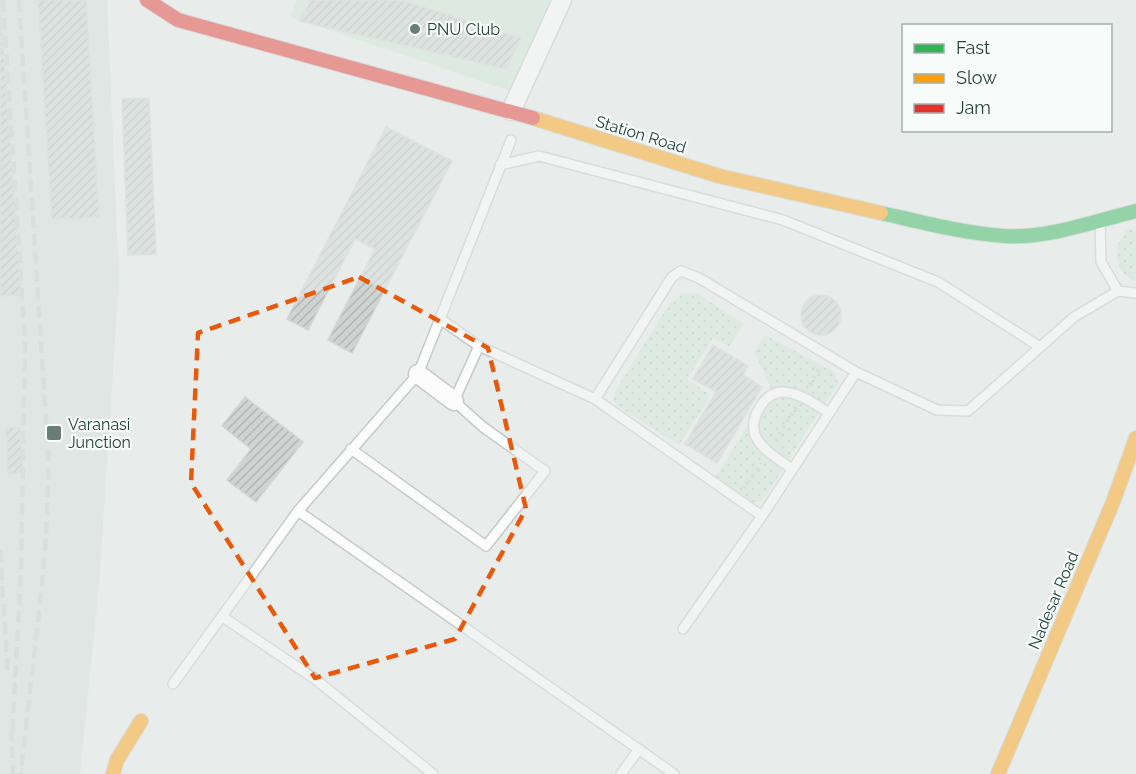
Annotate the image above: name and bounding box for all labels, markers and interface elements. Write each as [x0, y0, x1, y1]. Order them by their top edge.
place label: PNU Club [427, 20, 500, 39]
marker: PNU Club [408, 22, 422, 36]
legend [902, 24, 1112, 132]
text: Fast [956, 37, 990, 58]
text: Slow [956, 67, 997, 88]
text: Jam [956, 97, 991, 118]
street label: Station Road [593, 112, 688, 157]
place label: Varanasi Junction [68, 415, 131, 452]
marker: Varanasi Junction [45, 424, 63, 442]
street label: Nadesar Road [1024, 548, 1083, 652]

